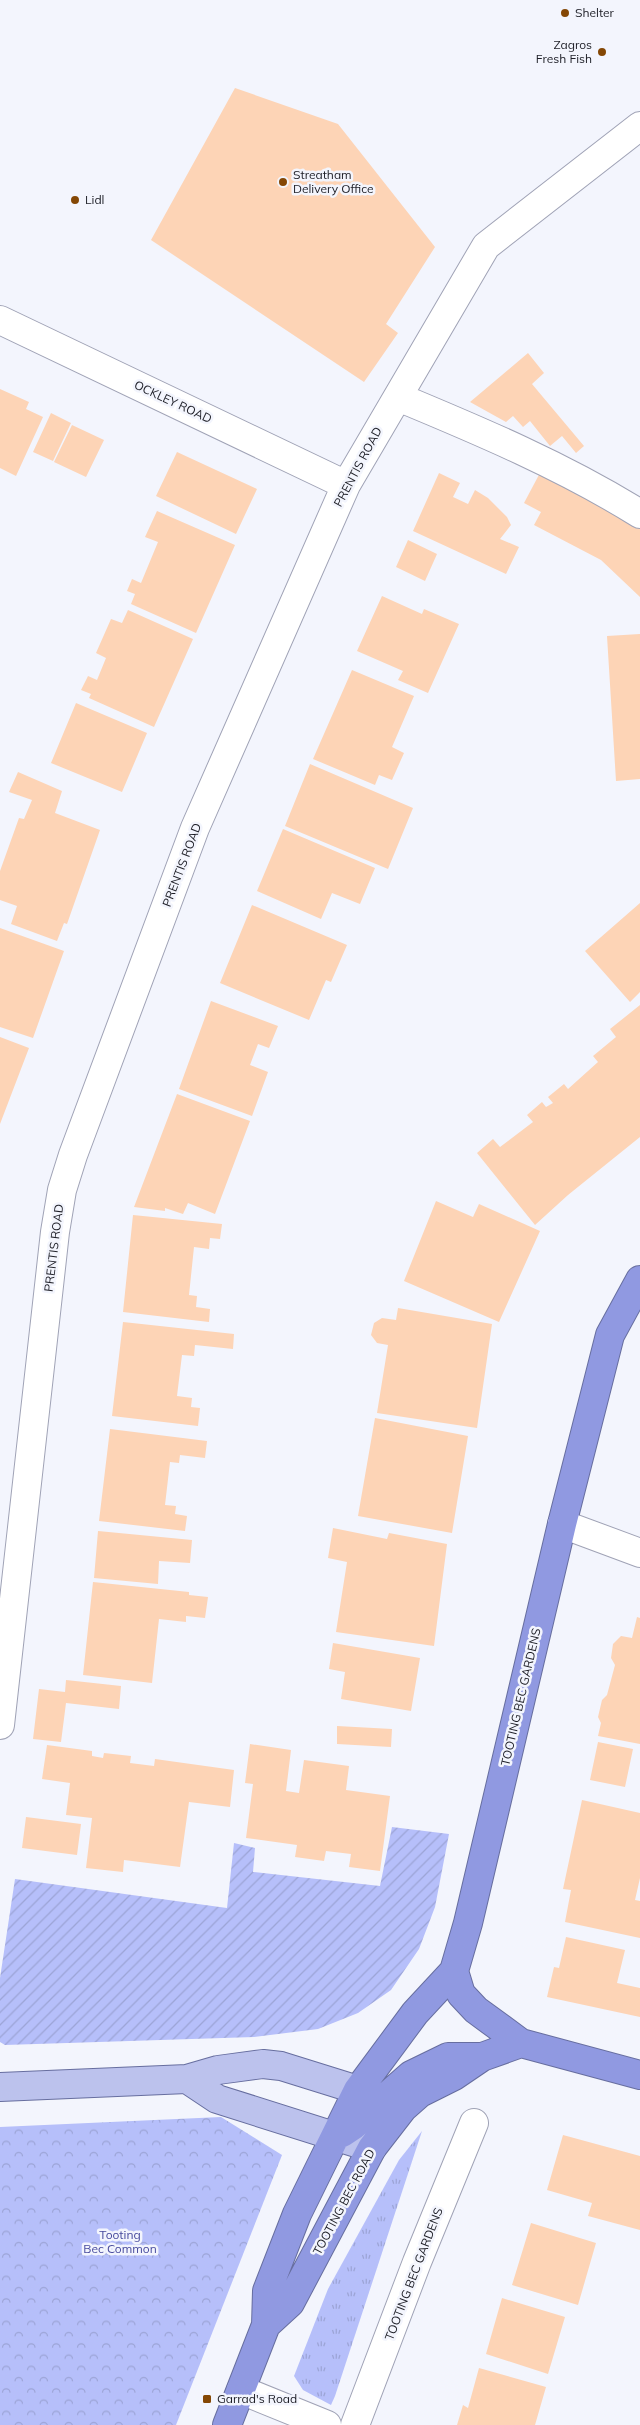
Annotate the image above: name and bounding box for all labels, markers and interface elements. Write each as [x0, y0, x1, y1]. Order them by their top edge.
place label: Shelter [575, 5, 615, 20]
marker: Shelter [559, 7, 571, 19]
place label: Zagros Fresh Fish [536, 37, 592, 66]
marker: Zagros Fresh Fish [596, 46, 608, 58]
place label: Streatham Delivery Office [293, 167, 374, 196]
marker: Streatham Delivery Office [277, 176, 289, 188]
place label: Lidl [85, 192, 104, 207]
marker: Lidl [69, 194, 81, 206]
street label: OCKLEY ROAD [132, 377, 215, 426]
street label: PRENTIS ROAD [330, 424, 385, 509]
street label: PRENTIS ROAD [159, 821, 204, 909]
street label: PRENTIS ROAD [41, 1203, 66, 1293]
street label: TOOTING BEC GARDENS [497, 1627, 544, 1767]
street label: TOOTING BEC ROAD [309, 2146, 378, 2257]
street label: TOOTING BEC GARDENS [381, 2205, 446, 2342]
park label: Tooting Bec Common [83, 2227, 157, 2256]
place label: Garrad's Road [217, 2391, 297, 2406]
marker: Garrad's Road [201, 2393, 213, 2405]

